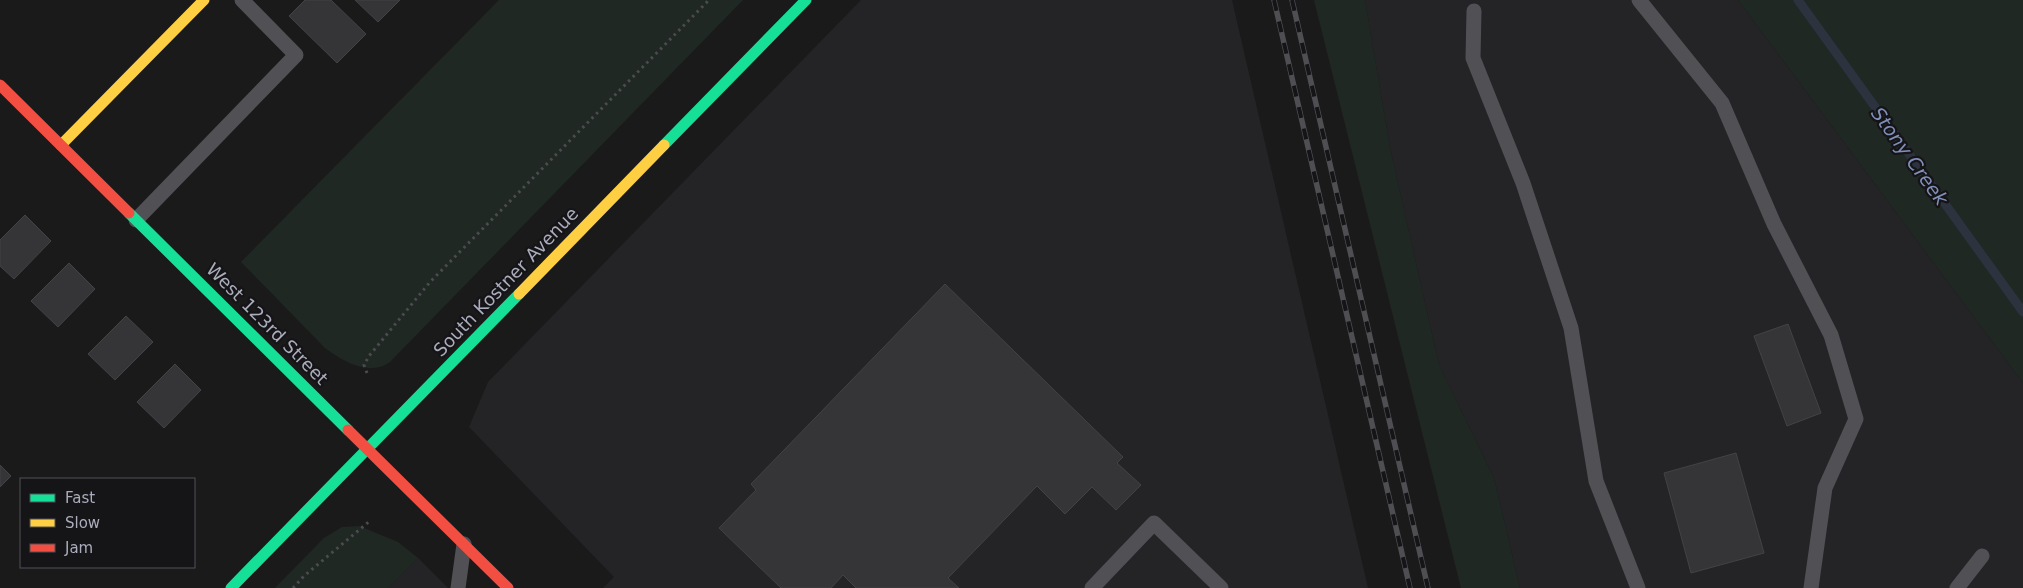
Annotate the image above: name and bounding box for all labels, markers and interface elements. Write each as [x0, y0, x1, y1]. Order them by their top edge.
water label: Stony Creek [1867, 103, 1954, 210]
street label: South Kostner Avenue [429, 203, 582, 360]
street label: West 123rd Street [202, 258, 333, 389]
legend [20, 478, 195, 568]
text: Fast [65, 489, 95, 507]
text: Slow [65, 514, 100, 532]
text: Jam [64, 539, 93, 557]

